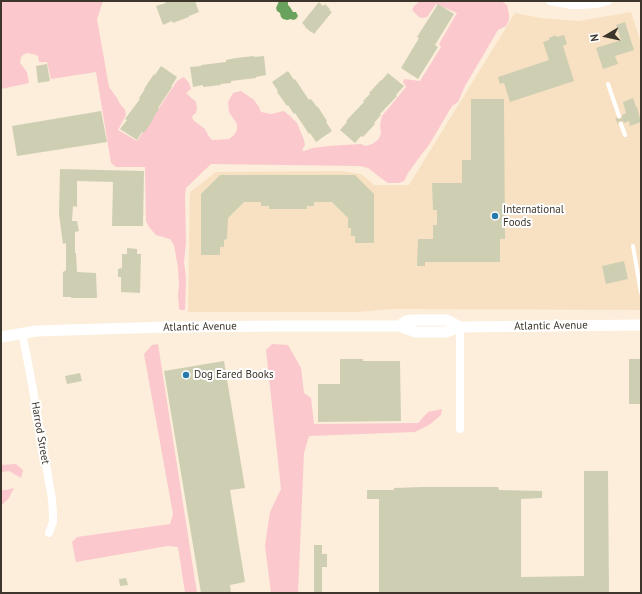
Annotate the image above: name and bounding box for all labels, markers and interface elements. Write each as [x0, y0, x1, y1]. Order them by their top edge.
north arrow [586, 16, 626, 56]
text: N [587, 33, 602, 43]
place label: International Foods [503, 203, 564, 229]
marker: International Foods [490, 211, 500, 221]
street label: Atlantic Avenue [514, 319, 588, 333]
street label: Atlantic Avenue [163, 320, 237, 334]
place label: Dog Eared Books [194, 368, 274, 382]
marker: Dog Eared Books [181, 370, 191, 380]
street label: Harrod Street [28, 401, 52, 465]

